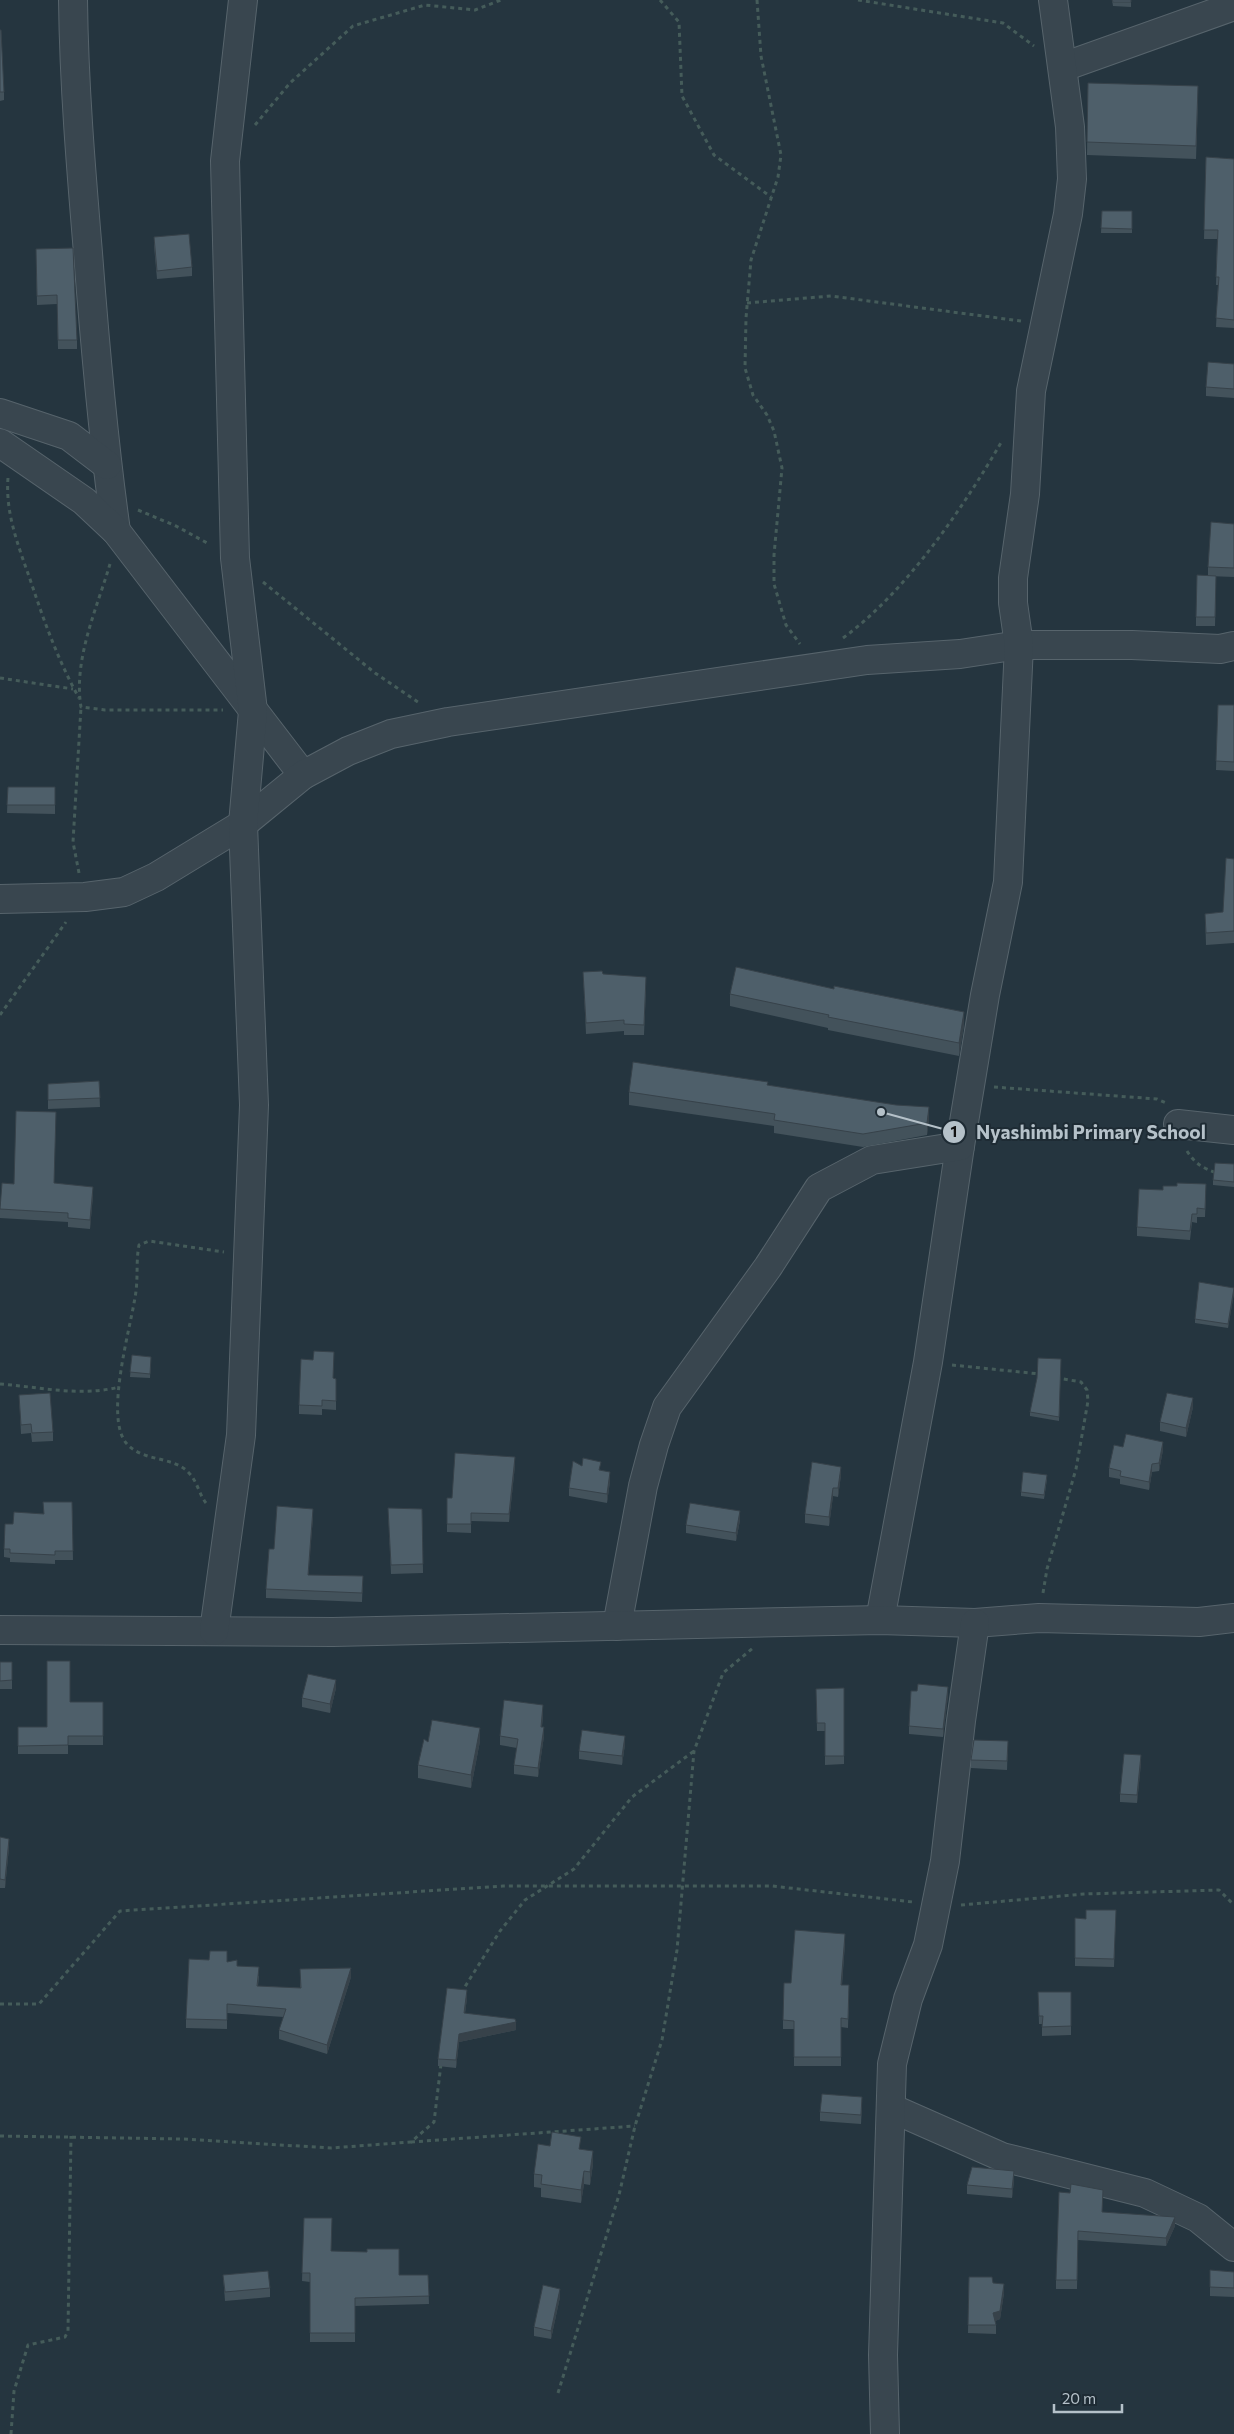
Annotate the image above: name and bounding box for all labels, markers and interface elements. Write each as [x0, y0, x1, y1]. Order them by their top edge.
callout: Nyashimbi Primary School [941, 1115, 1216, 1149]
text: Nyashimbi Primary School [976, 1120, 1206, 1143]
text: 1 [951, 1122, 957, 1140]
scale bar [1054, 2382, 1122, 2414]
text: 20 m [1062, 2389, 1096, 2407]

